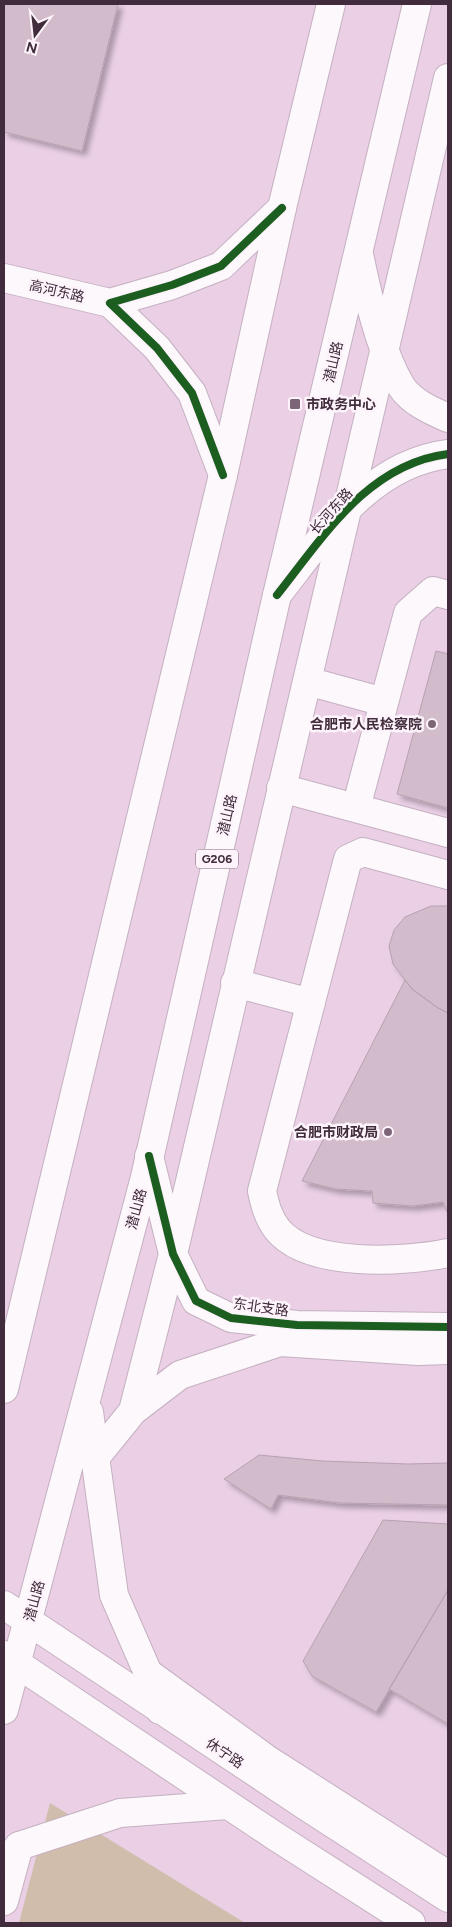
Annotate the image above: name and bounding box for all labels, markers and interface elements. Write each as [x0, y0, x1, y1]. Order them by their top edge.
north arrow [10, 10, 60, 60]
text: N [24, 37, 39, 57]
street label: 高河东路 [28, 277, 86, 306]
street label: 潜山路 [320, 340, 346, 384]
place label: 市政务中心 [306, 396, 376, 413]
marker: 市政务中心 [288, 397, 302, 411]
street label: 长河东路 [306, 485, 356, 538]
place label: 合肥市人民检察院 [310, 716, 422, 733]
marker: 合肥市人民检察院 [426, 718, 438, 730]
street label: 潜山路 [214, 793, 240, 837]
road number: G206 [196, 850, 238, 869]
place label: 合肥市财政局 [294, 1124, 378, 1141]
marker: 合肥市财政局 [382, 1126, 394, 1138]
street label: 潜山路 [123, 1187, 150, 1232]
street label: 东北支路 [232, 1295, 290, 1320]
street label: 潜山路 [21, 1579, 48, 1624]
street label: 休宁路 [203, 1735, 247, 1772]

